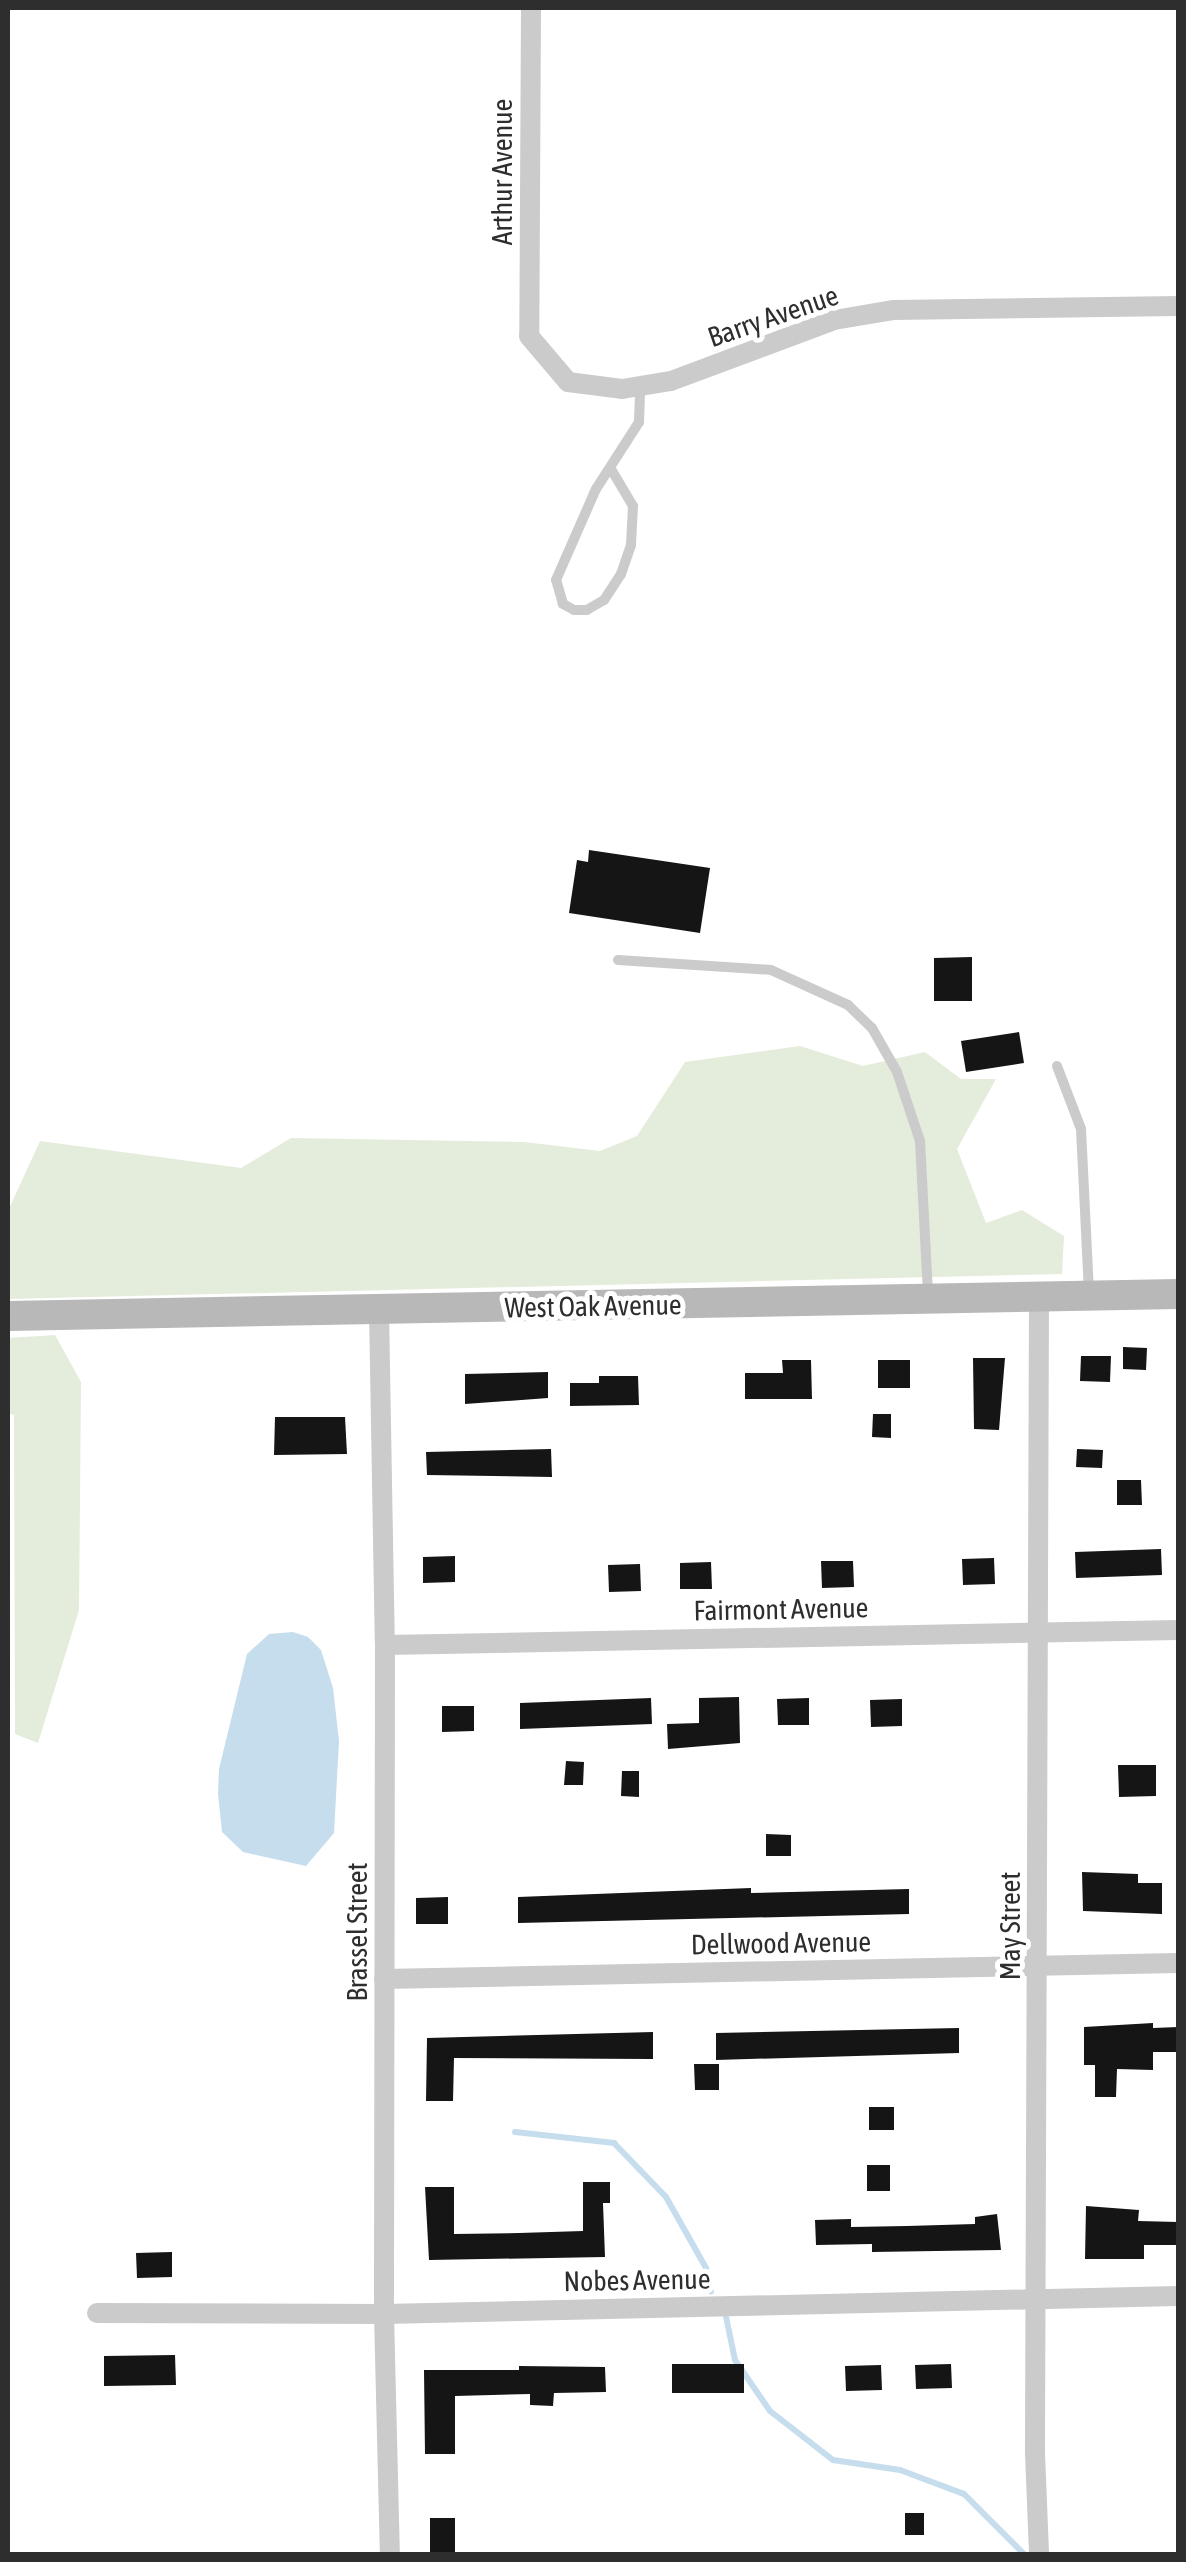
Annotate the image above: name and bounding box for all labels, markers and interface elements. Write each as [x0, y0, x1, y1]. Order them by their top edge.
street label: Arthur Avenue [485, 99, 519, 245]
street label: Barry Avenue [703, 278, 843, 354]
street label: West Oak Avenue [504, 1288, 682, 1324]
street label: Fairmont Avenue [693, 1591, 869, 1627]
street label: Brassel Street [340, 1862, 374, 2002]
street label: May Street [993, 1872, 1027, 1980]
street label: Dellwood Avenue [691, 1925, 871, 1961]
street label: Nobes Avenue [563, 2262, 711, 2298]

